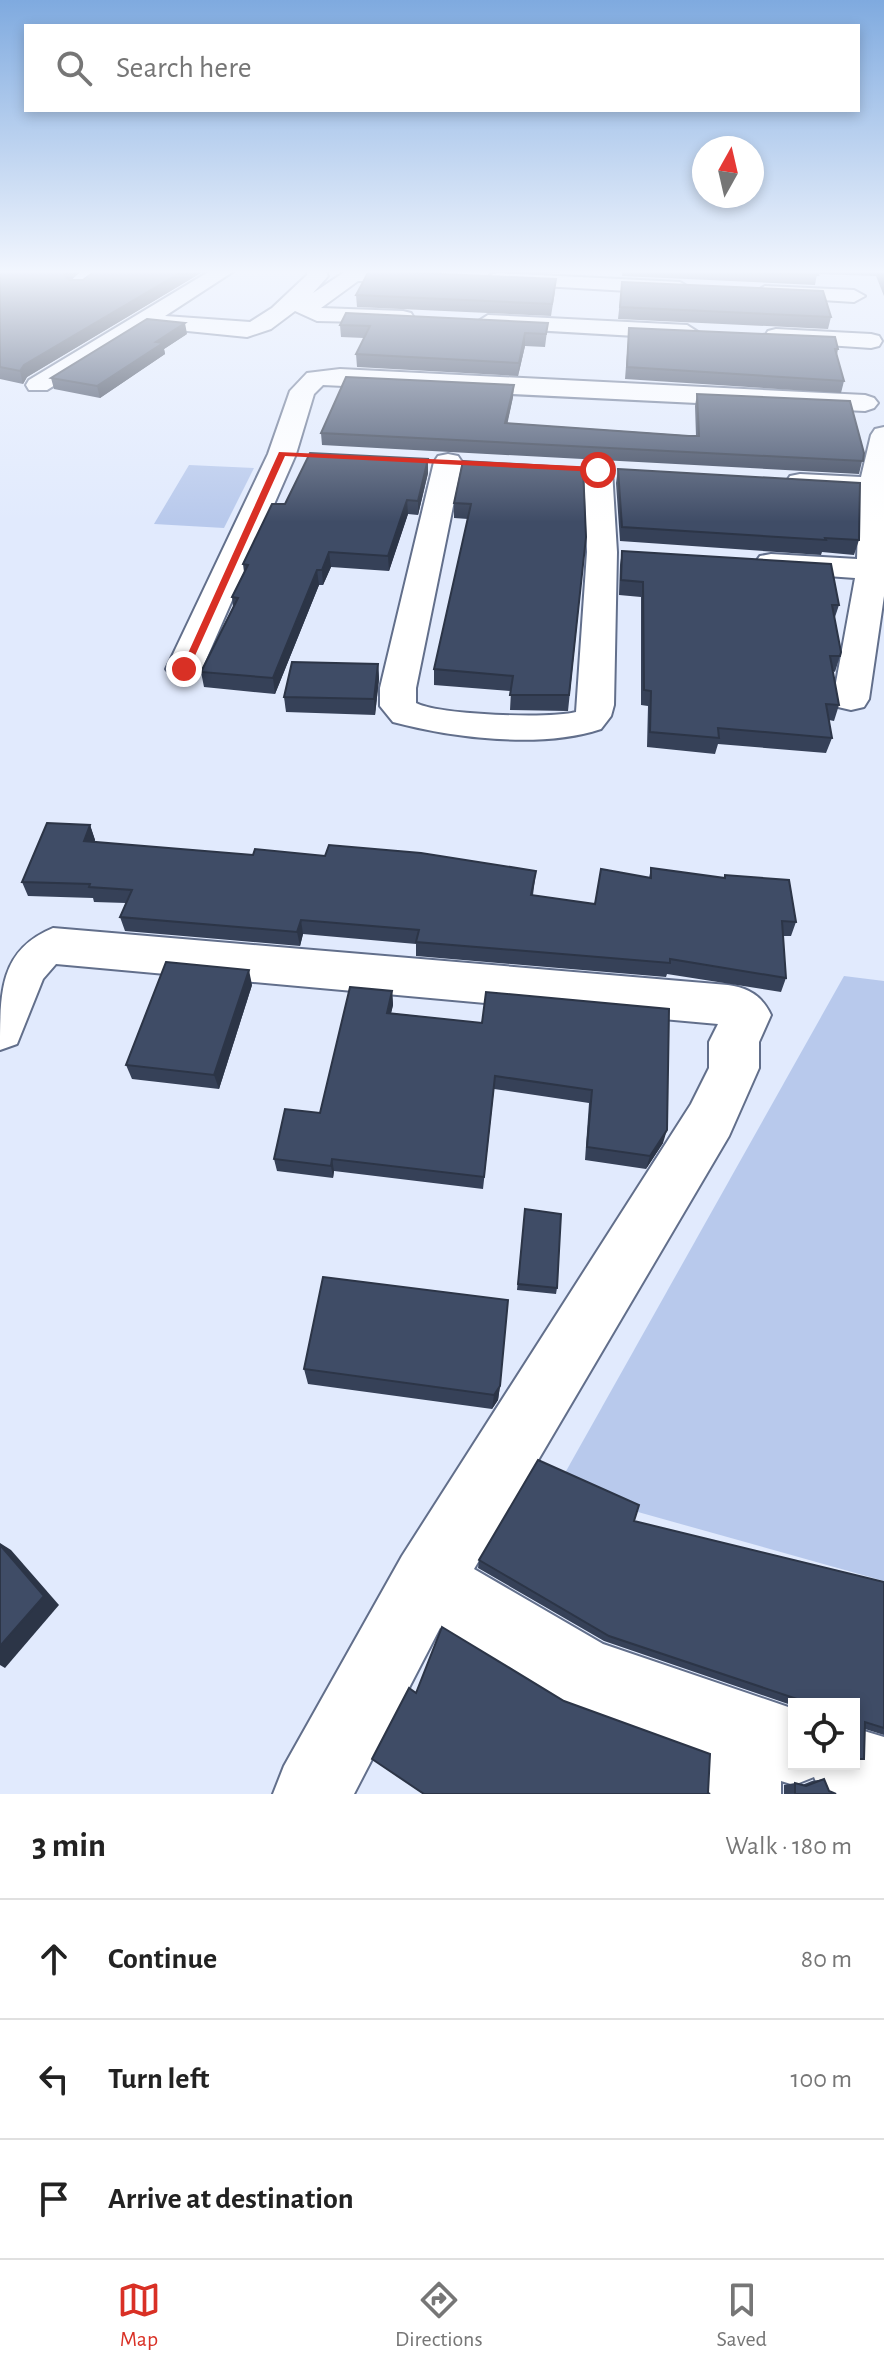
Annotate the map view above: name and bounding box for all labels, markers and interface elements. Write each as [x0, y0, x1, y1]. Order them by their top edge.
search box [24, 24, 860, 112]
icon: search [52, 46, 96, 90]
text: Search here [116, 53, 252, 83]
north arrow [692, 136, 764, 208]
route start [580, 452, 616, 488]
route end [166, 651, 202, 687]
map controls [788, 1698, 860, 1770]
button: locate [788, 1698, 860, 1770]
text: 3 min [32, 1829, 106, 1863]
text: Walk · 180 m [725, 1833, 852, 1859]
icon: ahead [32, 1937, 76, 1981]
text: Continue [108, 1944, 217, 1974]
text: 80 m [801, 1946, 852, 1972]
icon: left [32, 2057, 76, 2101]
text: Turn left [108, 2064, 209, 2094]
text: 100 m [791, 2066, 852, 2092]
icon: arrive [32, 2177, 76, 2221]
text: Arrive at destination [108, 2184, 354, 2214]
tab: Map [117, 2278, 161, 2352]
tab: Directions [395, 2278, 483, 2352]
tab: Saved [717, 2278, 767, 2352]

